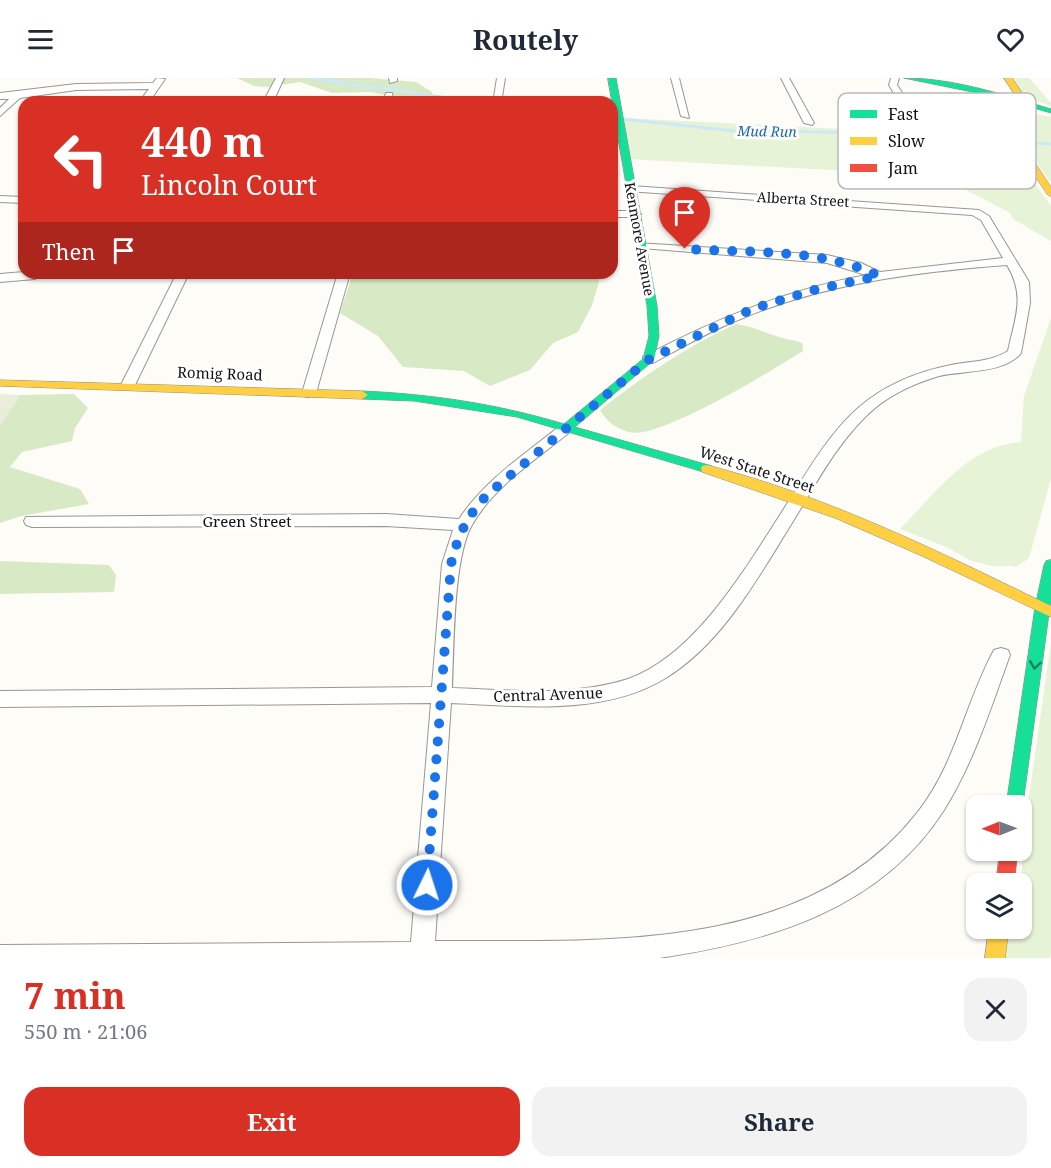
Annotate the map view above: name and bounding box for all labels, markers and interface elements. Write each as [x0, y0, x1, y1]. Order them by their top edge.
text: Routely [473, 21, 578, 58]
icon: menu [24, 23, 57, 56]
icon: heart [994, 23, 1027, 56]
legend [838, 93, 1036, 189]
text: Fast [888, 103, 919, 125]
text: 440 m [141, 112, 265, 169]
icon: left [42, 120, 120, 198]
water label: Mud Run [736, 121, 797, 141]
text: Slow [888, 130, 925, 152]
text: Jam [887, 157, 918, 179]
text: Lincoln Court [141, 166, 317, 203]
street label: Kenmore Avenue [621, 181, 659, 297]
pin [659, 187, 710, 249]
street label: Alberta Street [756, 187, 850, 211]
icon: arrive [668, 196, 701, 229]
icon: arrive [107, 234, 140, 267]
text: Then [42, 236, 95, 266]
street label: Romig Road [177, 362, 263, 384]
street label: West State Street [697, 441, 817, 497]
street label: Green Street [202, 511, 292, 531]
one-way arrow [1029, 660, 1041, 670]
street label: Central Avenue [493, 682, 603, 706]
north arrow [966, 795, 1032, 861]
map controls [966, 795, 1032, 939]
position arrow [395, 853, 459, 917]
button: layers [966, 873, 1032, 939]
text: 7 min [24, 971, 126, 1020]
button: close [964, 978, 1027, 1041]
text: 550 m · 21:06 [24, 1018, 147, 1045]
button: Exit [24, 1087, 520, 1156]
button: Share [532, 1087, 1027, 1156]

